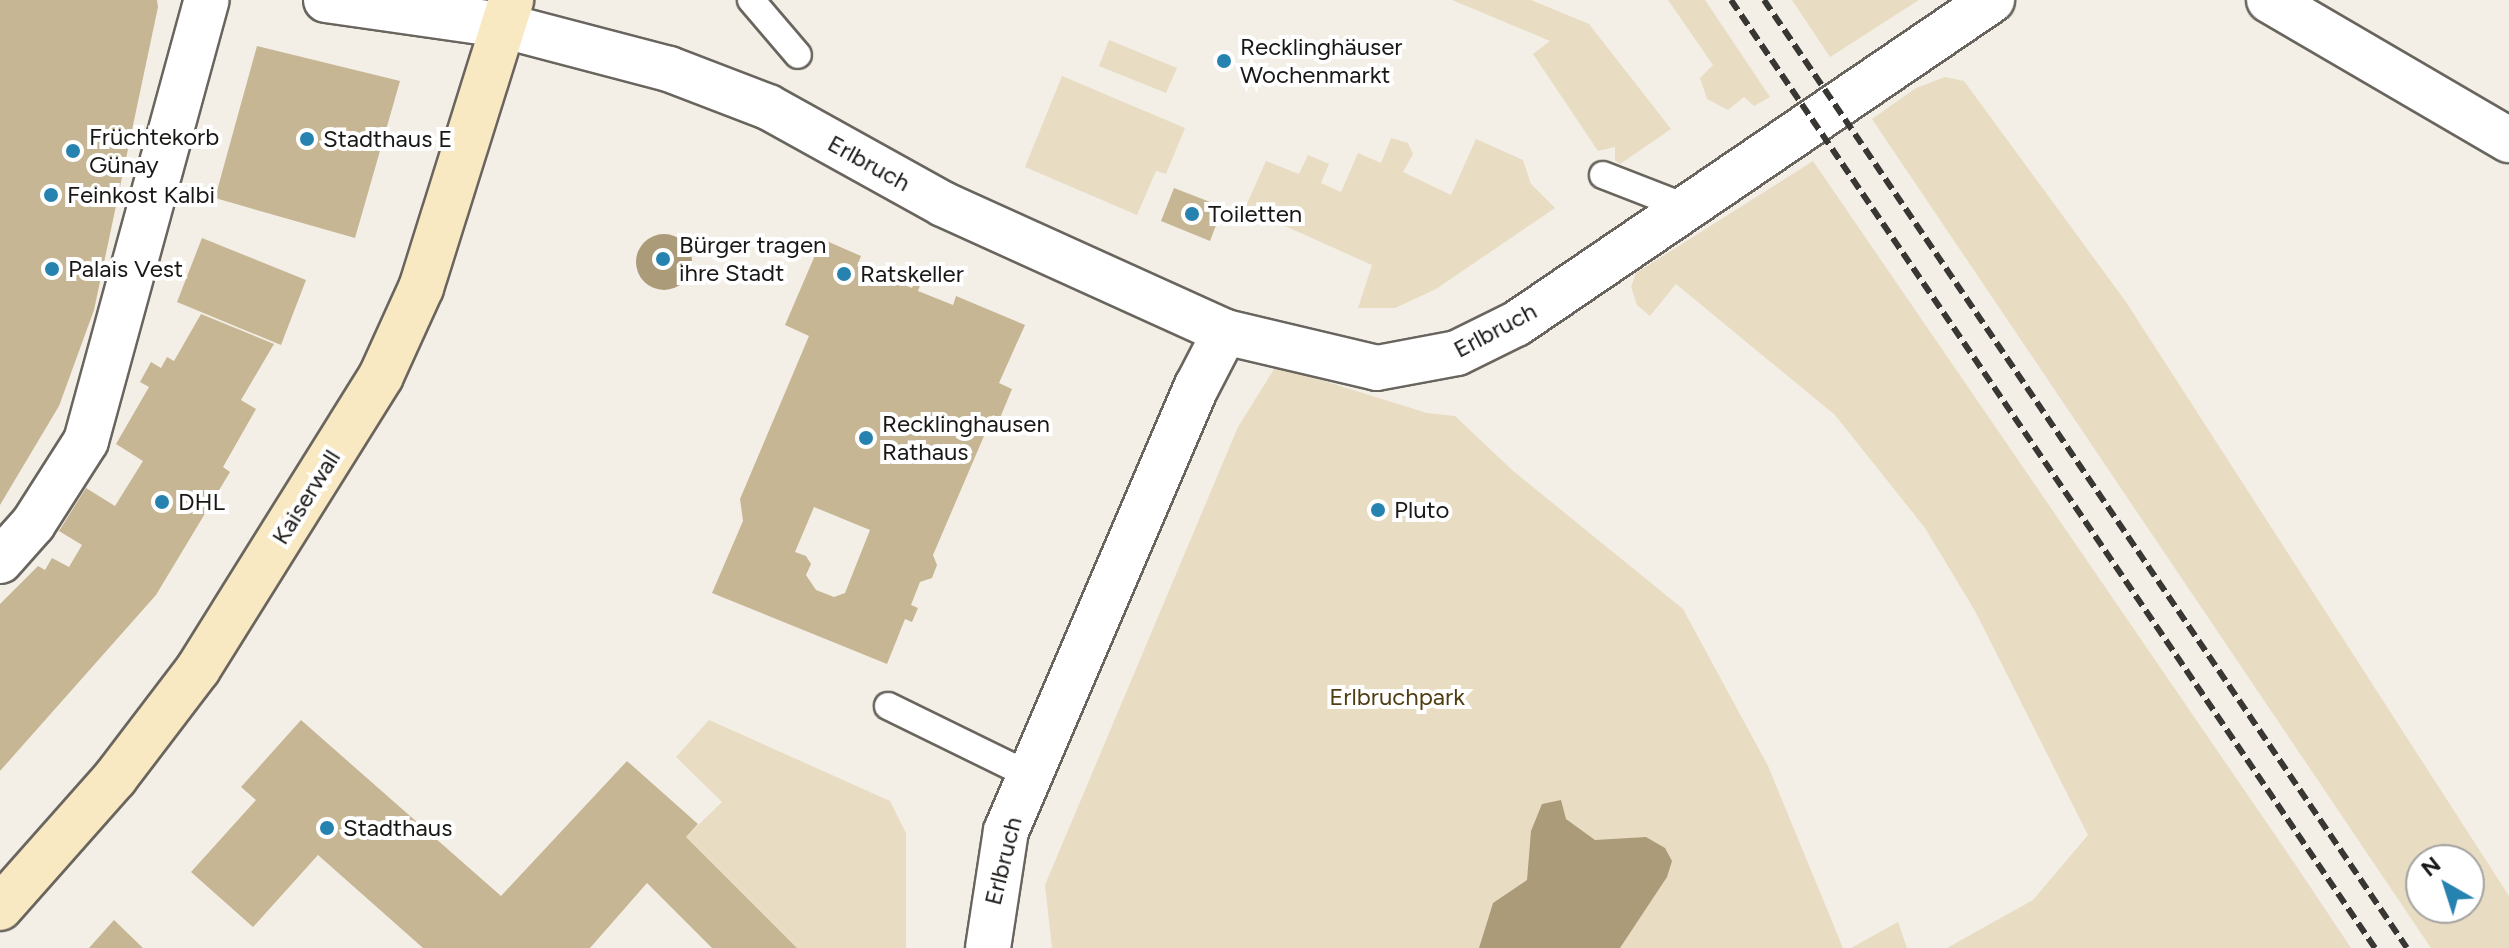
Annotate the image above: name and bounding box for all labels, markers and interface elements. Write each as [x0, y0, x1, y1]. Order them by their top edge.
place label: Recklinghäuser Wochenmarkt [1240, 33, 1402, 89]
marker: Recklinghäuser Wochenmarkt [1215, 52, 1233, 70]
place label: Früchtekorb Günay [89, 123, 219, 179]
place label: Stadthaus E [323, 125, 452, 153]
street label: Erlbruch [823, 129, 915, 197]
marker: Stadthaus E [298, 130, 316, 148]
marker: Früchtekorb Günay [64, 142, 82, 160]
place label: Feinkost Kalbi [67, 181, 215, 209]
marker: Feinkost Kalbi [42, 186, 60, 204]
place label: Toiletten [1208, 200, 1302, 228]
marker: Toiletten [1183, 205, 1201, 223]
place label: Bürger tragen ihre Stadt [679, 231, 826, 287]
marker: Bürger tragen ihre Stadt [654, 250, 672, 268]
place label: Palais Vest [68, 255, 183, 283]
marker: Palais Vest [43, 260, 61, 278]
place label: Ratskeller [860, 260, 964, 288]
marker: Ratskeller [835, 265, 853, 283]
street label: Erlbruch [1449, 296, 1541, 364]
place label: Recklinghausen Rathaus [882, 410, 1050, 466]
marker: Recklinghausen Rathaus [857, 429, 875, 447]
street label: Kaiserwall [266, 444, 346, 550]
place label: DHL [178, 488, 225, 516]
marker: DHL [153, 493, 171, 511]
place label: Pluto [1394, 496, 1449, 524]
marker: Pluto [1369, 501, 1387, 519]
park label: Erlbruchpark [1329, 683, 1465, 711]
place label: Stadthaus [343, 814, 452, 842]
street label: Erlbruch [978, 814, 1028, 908]
marker: Stadthaus [318, 819, 336, 837]
north arrow [2405, 844, 2485, 924]
text: N [2416, 851, 2446, 882]

